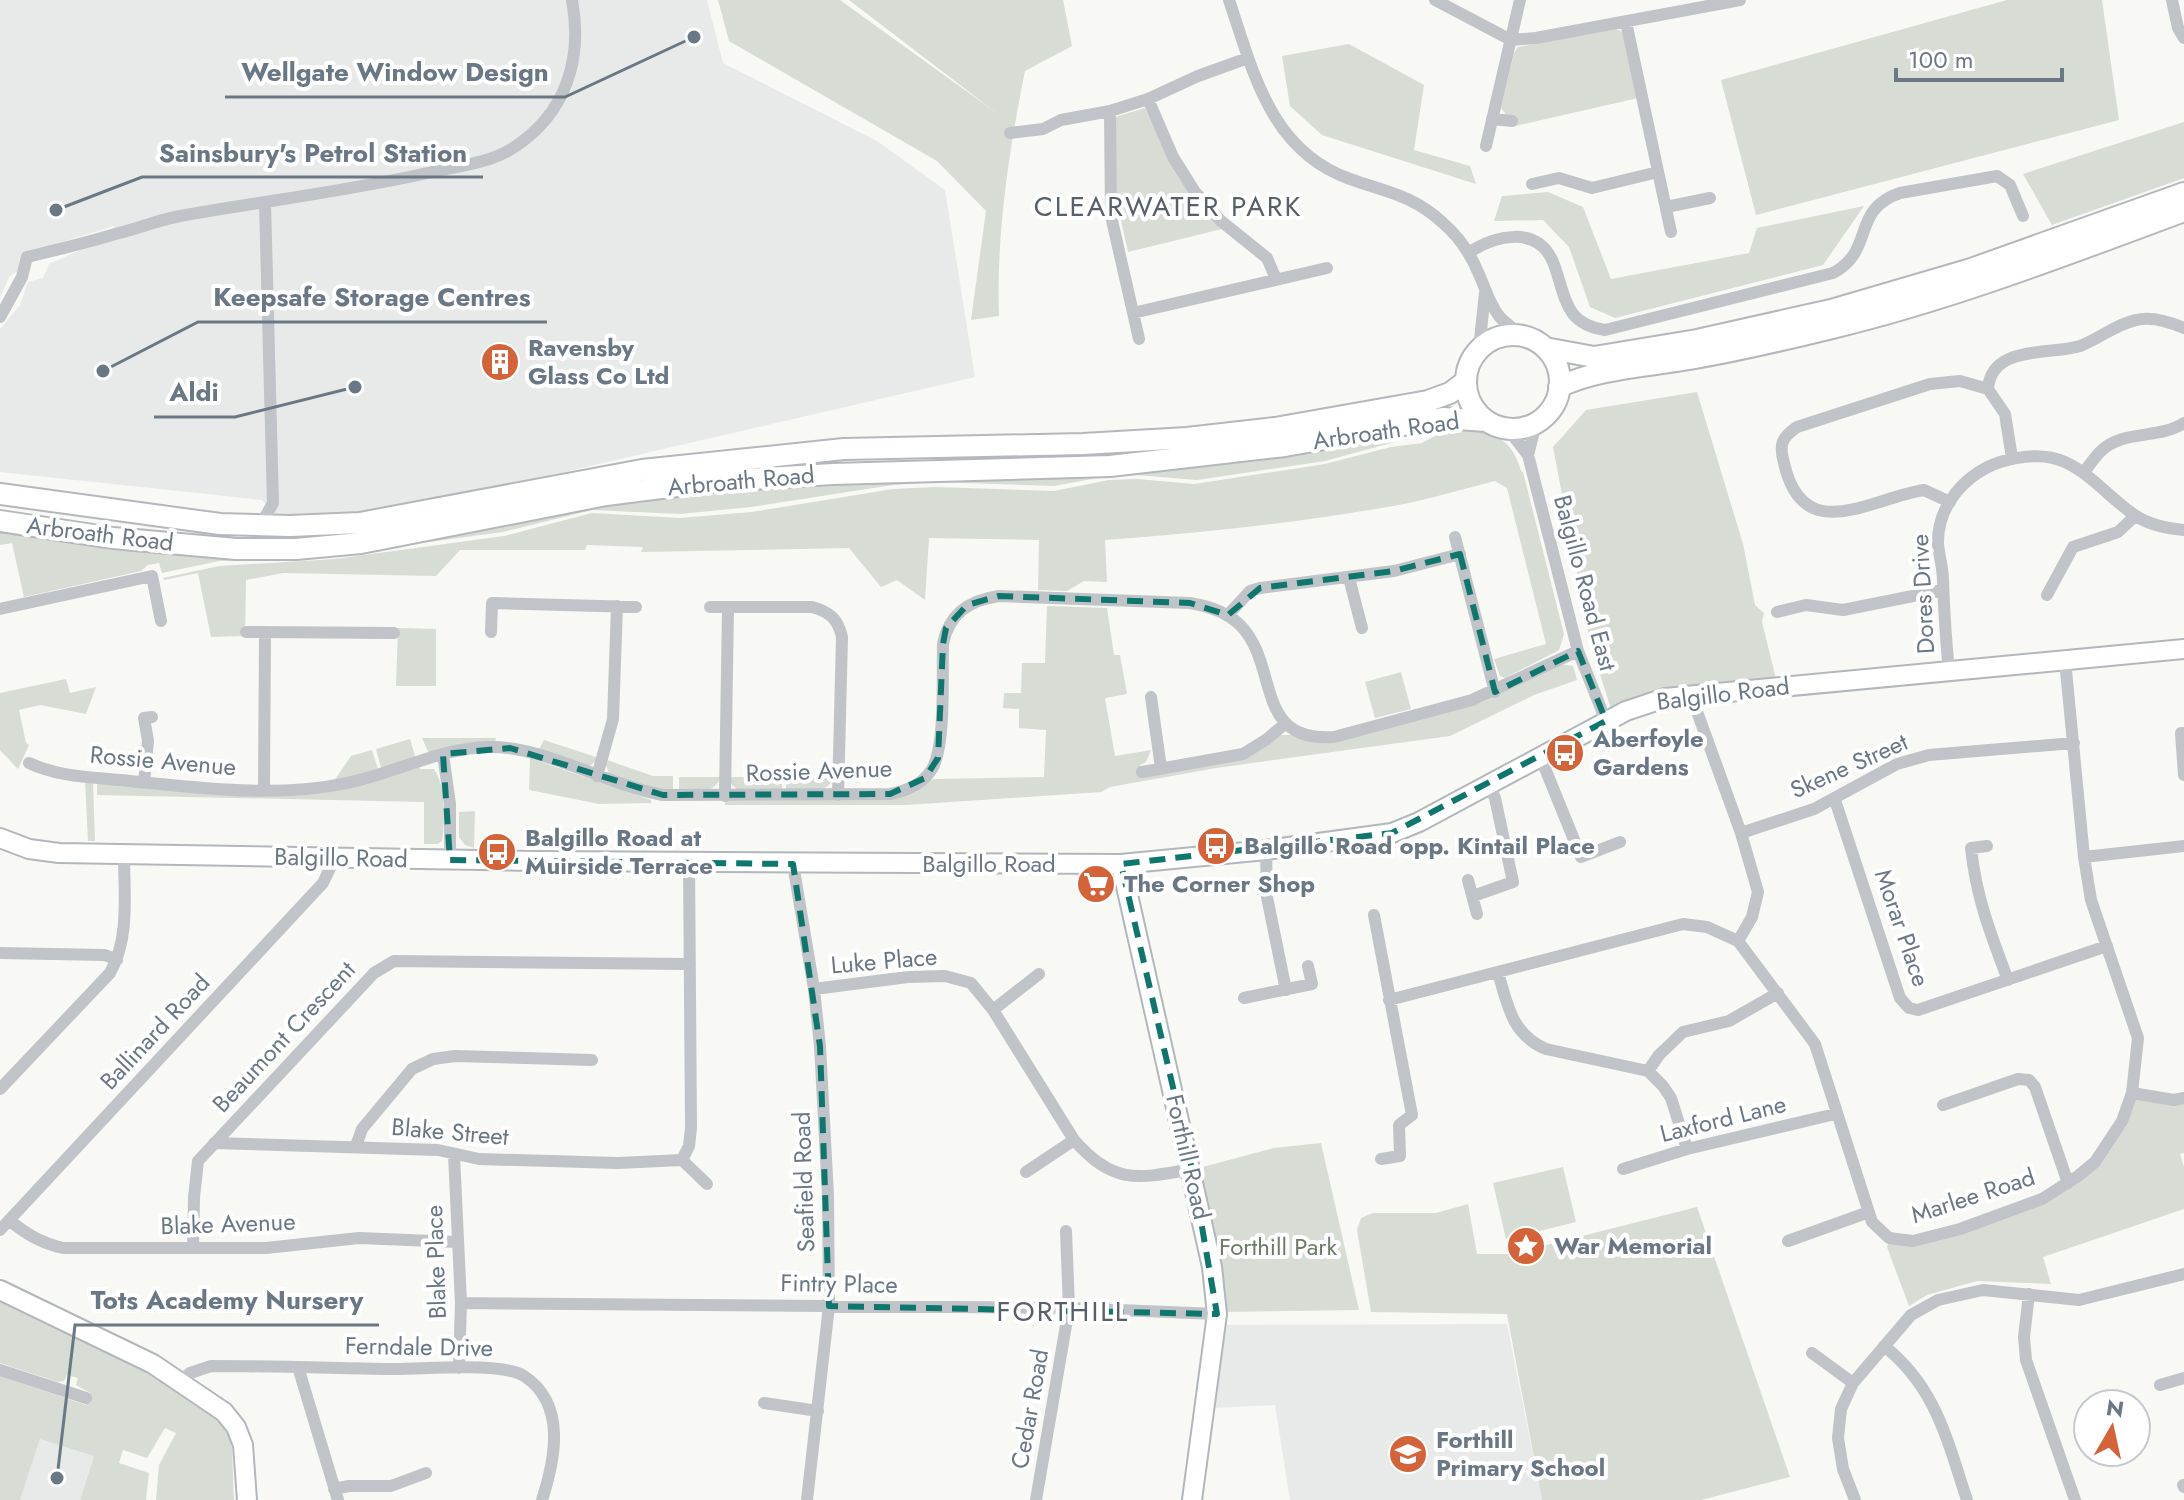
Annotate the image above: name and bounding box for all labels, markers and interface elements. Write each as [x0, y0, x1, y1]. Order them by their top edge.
scale bar [1896, 32, 2062, 82]
text: 100 m [1908, 42, 1974, 77]
callout: Wellgate Window Design [225, 47, 565, 97]
text: Wellgate Window Design [241, 53, 549, 91]
callout: Sainsbury's Petrol Station [142, 127, 483, 177]
text: Sainsbury's Petrol Station [159, 134, 467, 172]
district label: CLEARWATER PARK [1034, 186, 1302, 227]
callout: Keepsafe Storage Centres [198, 272, 547, 322]
text: Keepsafe Storage Centres [213, 278, 531, 316]
place label: Ravensby Glass Co Ltd [528, 330, 669, 393]
building icon: Ravensby Glass Co Ltd [479, 341, 521, 383]
callout: Aldi [154, 367, 235, 417]
text: Aldi [168, 373, 219, 411]
street label: Arbroath Road [1310, 403, 1461, 458]
street label: Arbroath Road [666, 457, 816, 504]
street label: Balgillo Road East [1545, 491, 1626, 675]
street label: Arbroath Road [25, 507, 175, 560]
street label: Dores Drive [1902, 533, 1943, 655]
street label: Balgillo Road [1655, 668, 1791, 719]
place label: Aberfoyle Gardens [1592, 721, 1704, 784]
street label: Skene Street [1785, 724, 1913, 807]
bus stop icon: Aberfoyle Gardens [1544, 732, 1586, 774]
street label: Rossie Avenue [89, 737, 238, 784]
street label: Rossie Avenue [745, 750, 893, 791]
place label: Balgillo Road at Muirside Terrace [525, 820, 713, 883]
bus stop icon: Balgillo Road opp. Kintail Place [1195, 825, 1237, 867]
place label: Balgillo Road opp. Kintail Place [1244, 828, 1595, 863]
bus stop icon: Balgillo Road at Muirside Terrace [476, 831, 518, 873]
street label: Balgillo Road [274, 839, 408, 876]
street label: Balgillo Road [922, 846, 1056, 881]
supermarket icon: The Corner Shop [1075, 863, 1117, 905]
street label: Morar Place [1866, 865, 1939, 991]
place label: The Corner Shop [1124, 866, 1315, 901]
street label: Luke Place [829, 938, 939, 983]
street label: Beaumont Crescent [204, 953, 363, 1120]
street label: Ballinard Road [92, 966, 218, 1097]
street label: Laxford Lane [1656, 1086, 1790, 1151]
street label: Forthill Road [1157, 1091, 1220, 1223]
street label: Blake Street [390, 1109, 510, 1154]
street label: Seafield Road [784, 1111, 823, 1253]
street label: Marlee Road [1906, 1159, 2039, 1232]
street label: Blake Avenue [160, 1204, 296, 1243]
street label: Blake Place [416, 1204, 455, 1320]
place icon: War Memorial [1505, 1225, 1547, 1267]
place label: War Memorial [1554, 1228, 1712, 1263]
park label: Forthill Park [1219, 1229, 1338, 1264]
street label: Fintry Place [780, 1265, 898, 1302]
callout: Tots Academy Nursery [75, 1275, 379, 1325]
text: Tots Academy Nursery [91, 1281, 364, 1319]
district label: FORTHILL [997, 1291, 1129, 1332]
street label: Ferndale Drive [345, 1328, 493, 1365]
street label: Cedar Road [1002, 1346, 1057, 1472]
north arrow [2072, 1388, 2152, 1468]
text: N [2104, 1391, 2126, 1425]
place label: Forthill Primary School [1436, 1422, 1605, 1485]
school or university icon: Forthill Primary School [1387, 1433, 1429, 1475]

